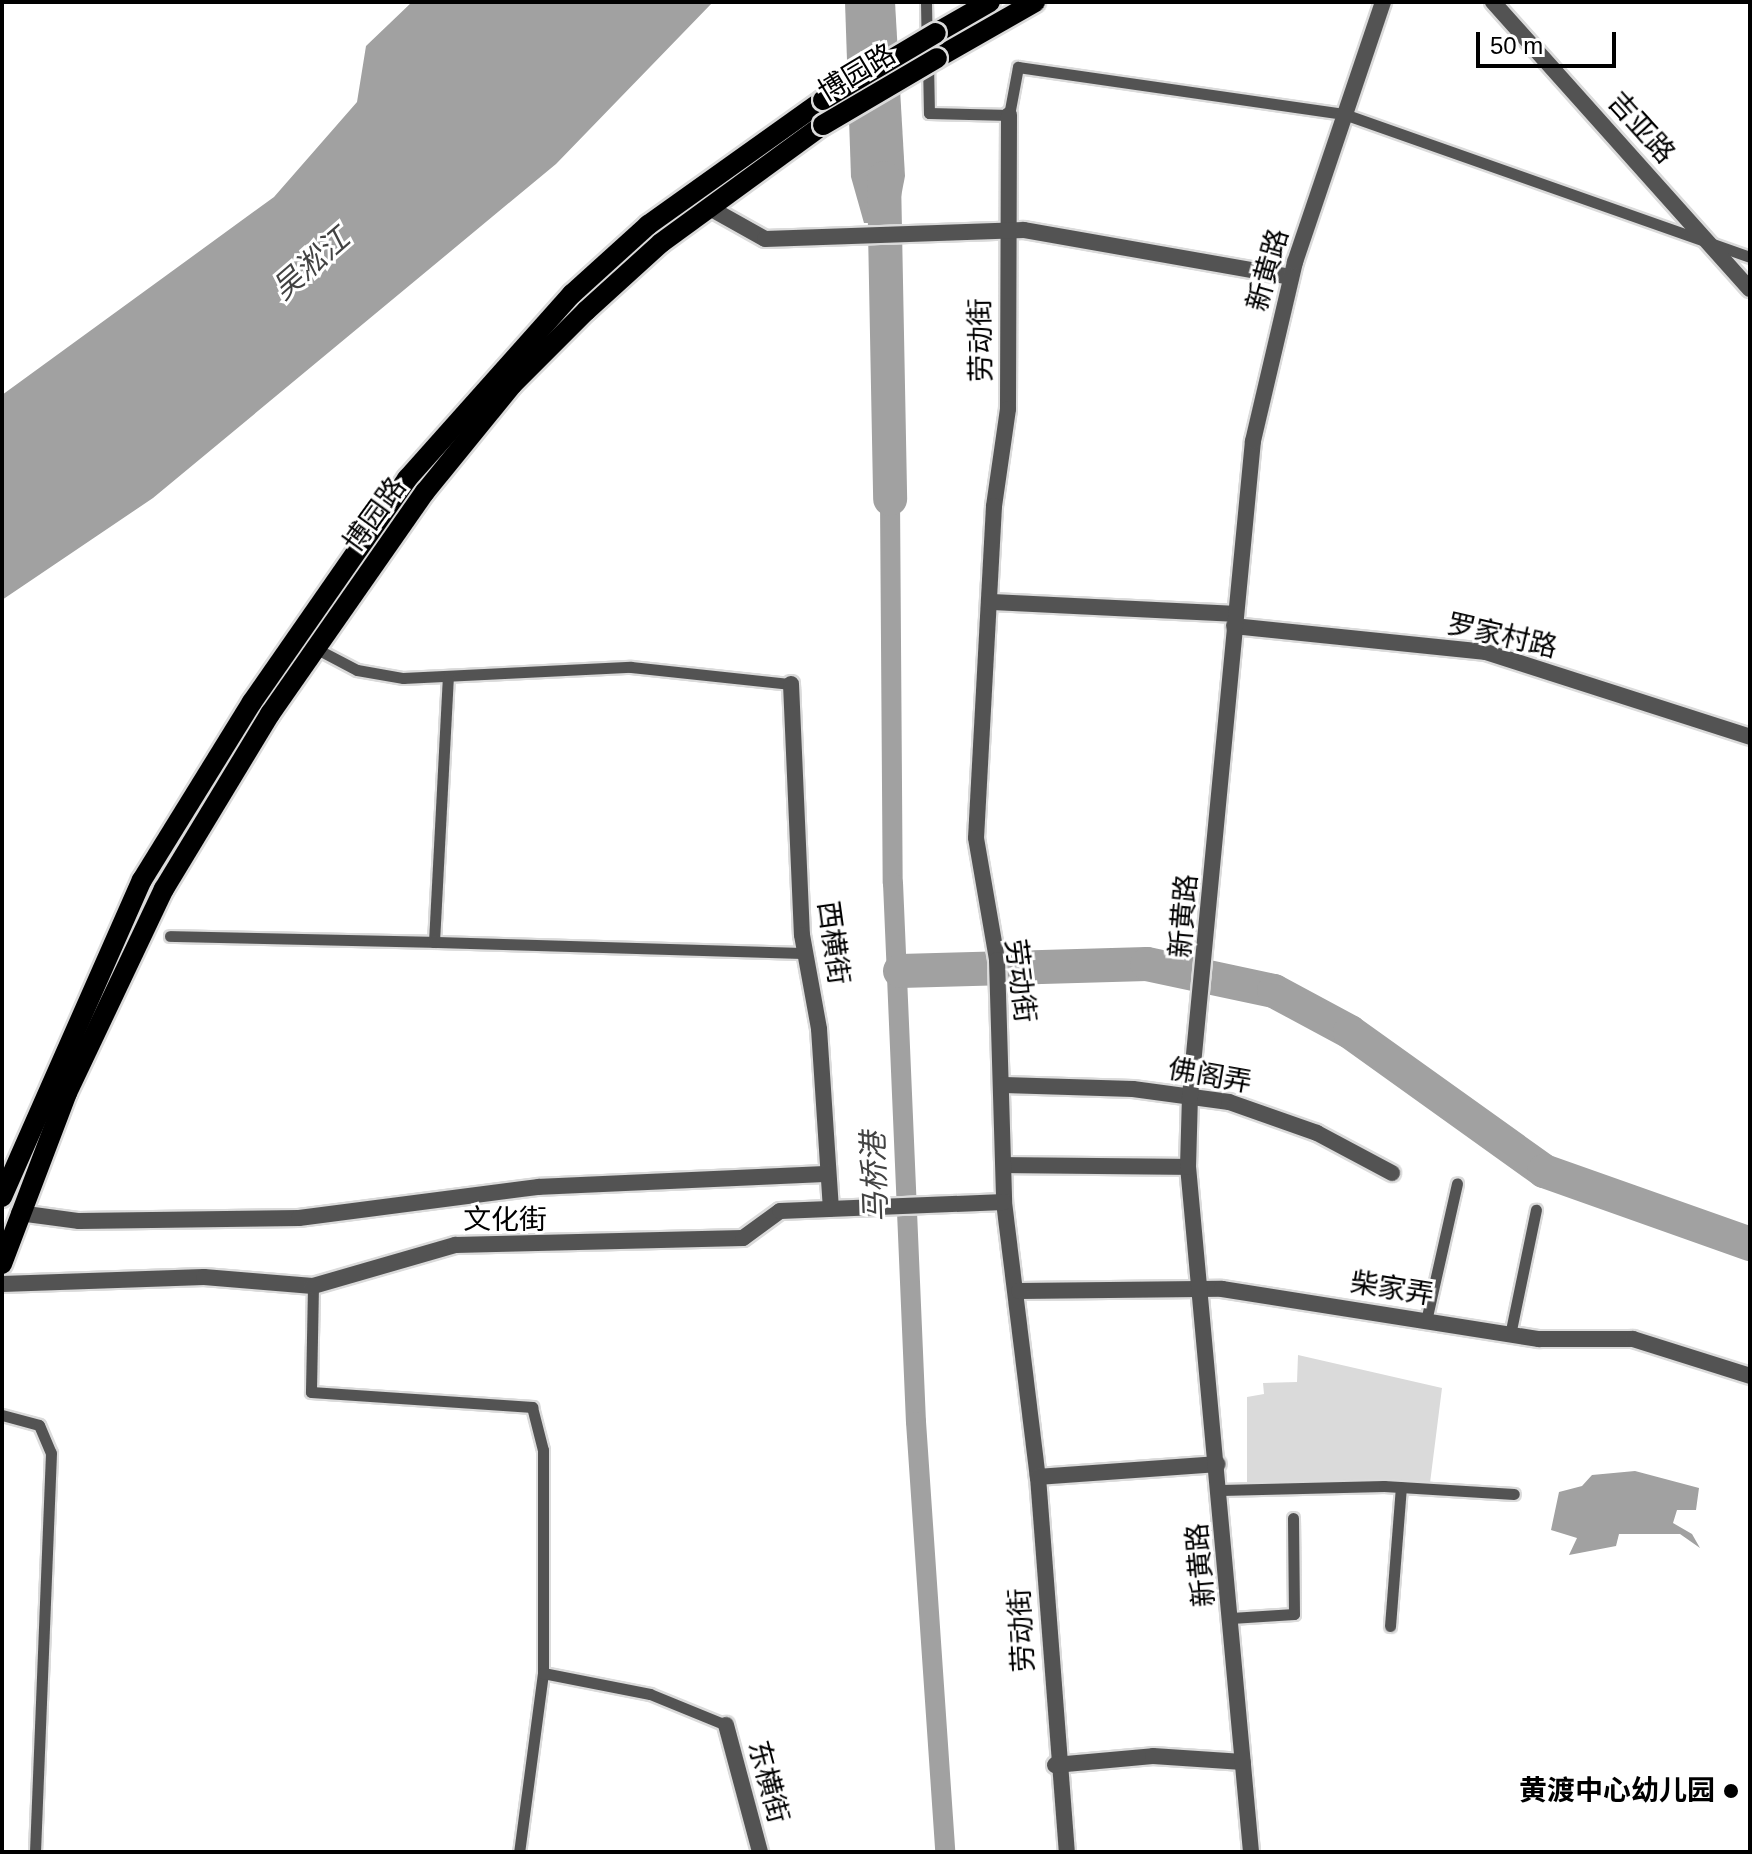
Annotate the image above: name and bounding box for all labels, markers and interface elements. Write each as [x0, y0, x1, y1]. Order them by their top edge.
scale bar [1480, 16, 1620, 66]
text: 50 m [1490, 32, 1543, 59]
street label: 博园路 [812, 37, 902, 109]
street label: 吉亚路 [1600, 86, 1682, 170]
water label: 吴淞江 [265, 221, 357, 307]
street label: 新黄路 [1240, 225, 1296, 315]
street label: 劳动街 [963, 298, 999, 382]
street label: 博园路 [337, 471, 413, 559]
street label: 罗家村路 [1444, 607, 1560, 665]
street label: 新黄路 [1164, 873, 1204, 959]
street label: 西横街 [811, 899, 855, 987]
street label: 劳动街 [998, 937, 1042, 1025]
street label: 佛阁弄 [1166, 1052, 1254, 1100]
water label: 马桥港 [855, 1131, 895, 1223]
street label: 文化街 [463, 1203, 547, 1237]
street label: 柴家弄 [1348, 1266, 1436, 1312]
street label: 新黄路 [1181, 1522, 1221, 1608]
street label: 劳动街 [1003, 1587, 1041, 1673]
street label: 东横街 [741, 1737, 795, 1827]
place label: 黄渡中心幼儿园 [1519, 1774, 1715, 1808]
marker: 黄渡中心幼儿园 [1722, 1782, 1740, 1800]

